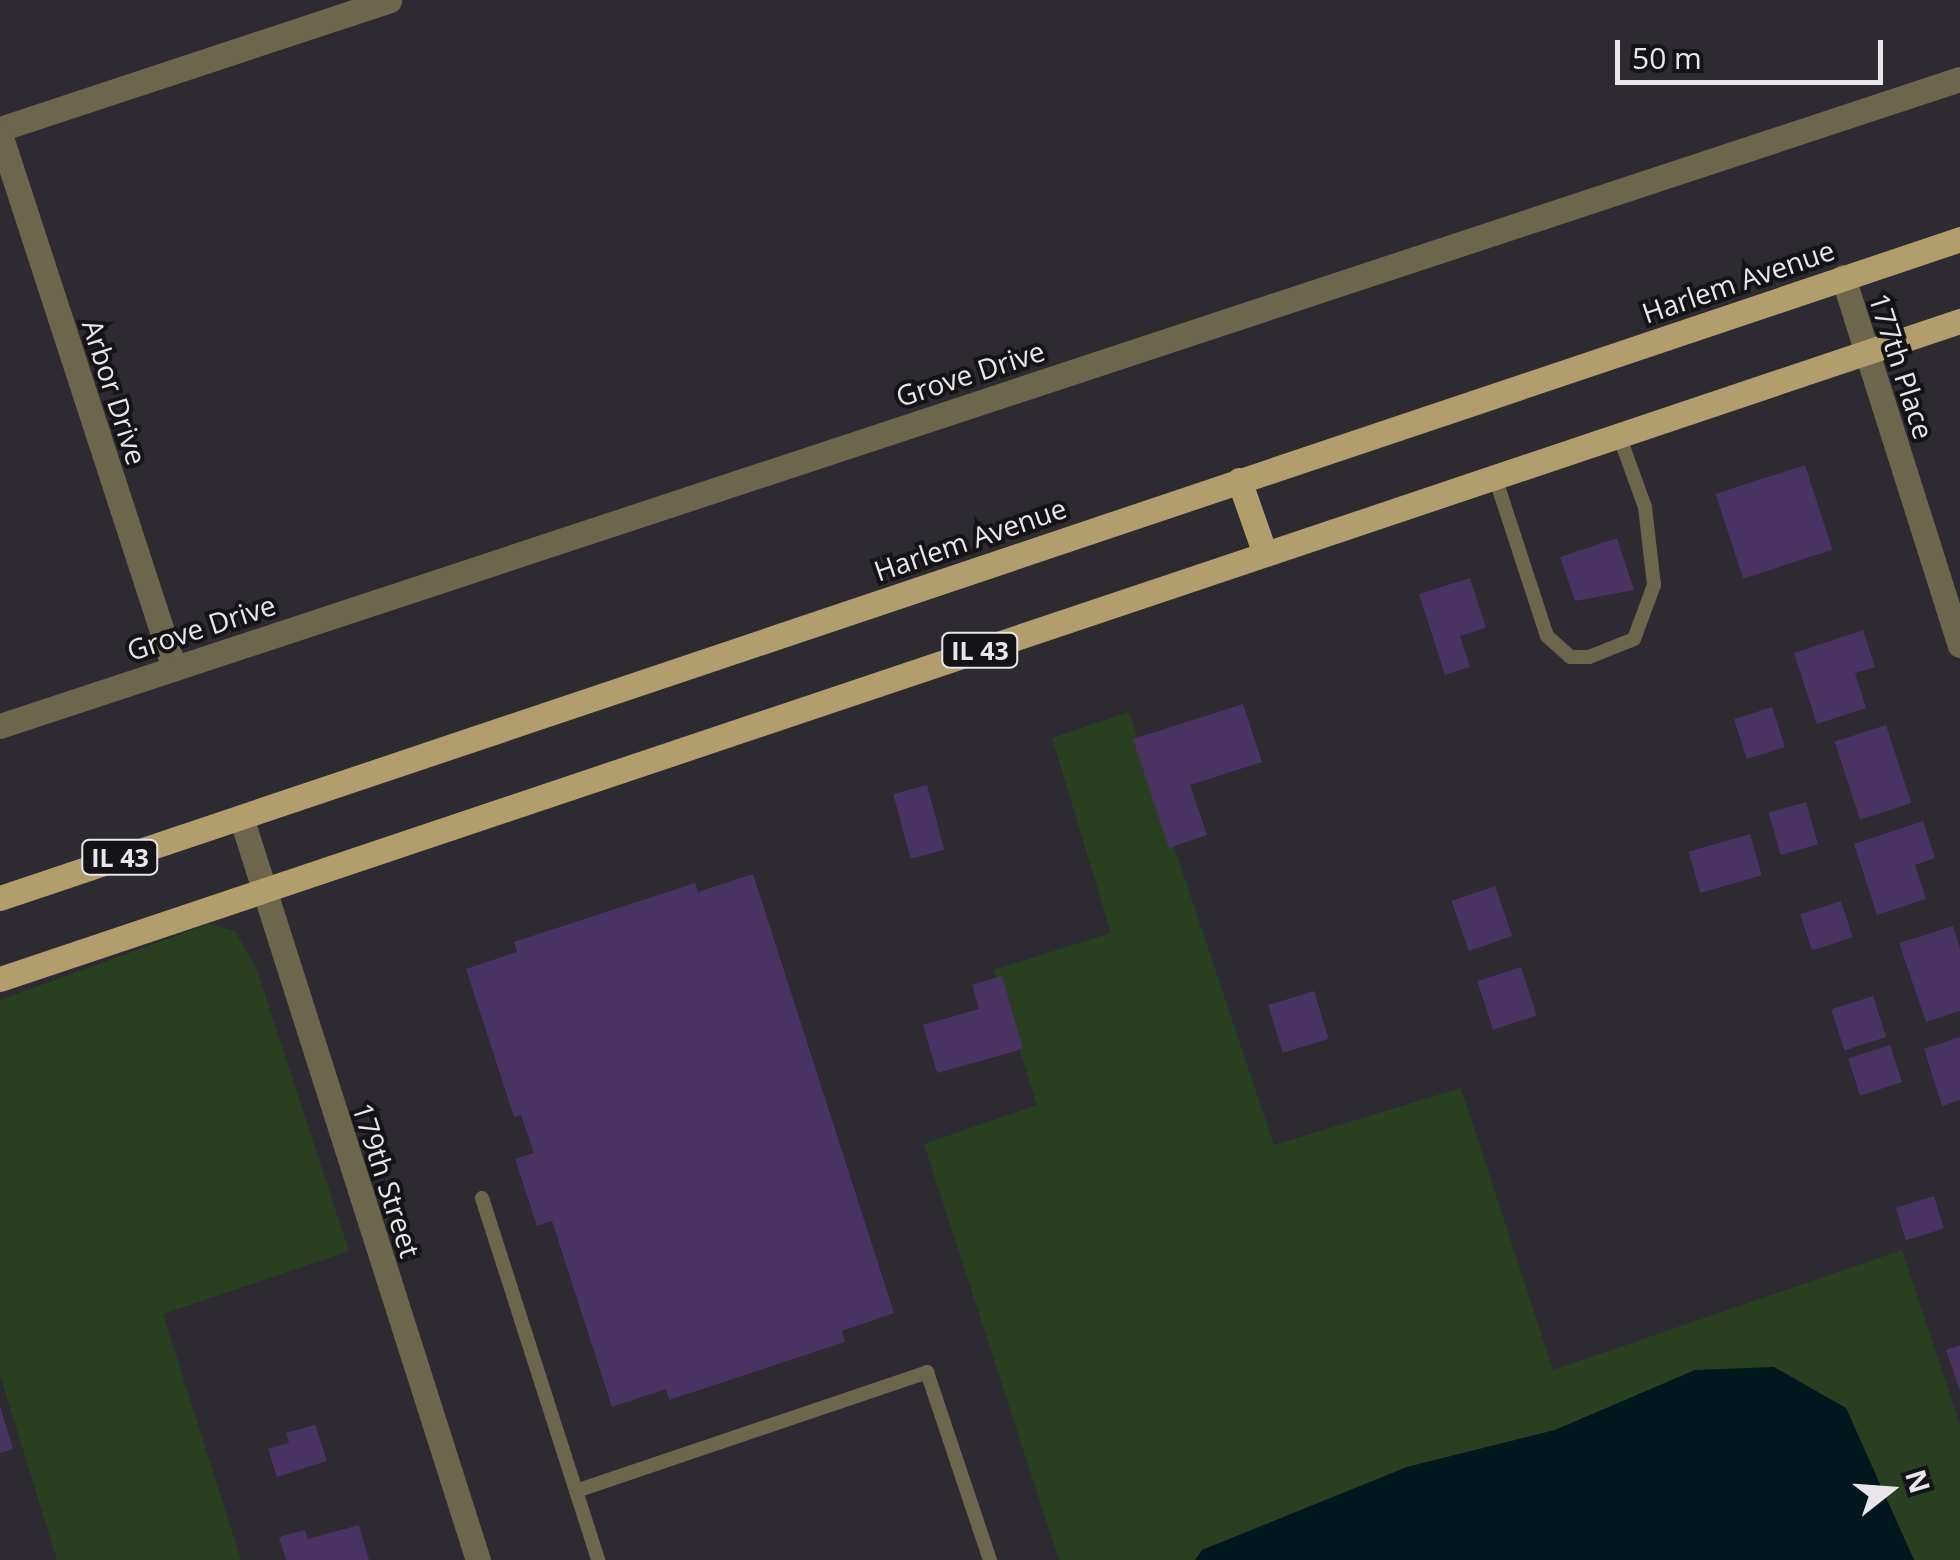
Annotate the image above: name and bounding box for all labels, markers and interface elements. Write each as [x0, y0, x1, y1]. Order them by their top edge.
scale bar [1620, 20, 1888, 82]
text: 50 m [1632, 37, 1702, 78]
street label: Harlem Avenue [1637, 232, 1839, 330]
street label: 177th Place [1863, 289, 1941, 443]
street label: Arbor Drive [76, 315, 154, 469]
street label: Grove Drive [891, 333, 1049, 413]
street label: Harlem Avenue [869, 490, 1071, 588]
street label: Grove Drive [122, 587, 280, 667]
road number: IL 43 [940, 630, 1020, 670]
road number: IL 43 [80, 837, 160, 877]
street label: 179th Street [346, 1098, 428, 1262]
north arrow [1840, 1440, 1940, 1540]
text: N [1897, 1465, 1940, 1498]

